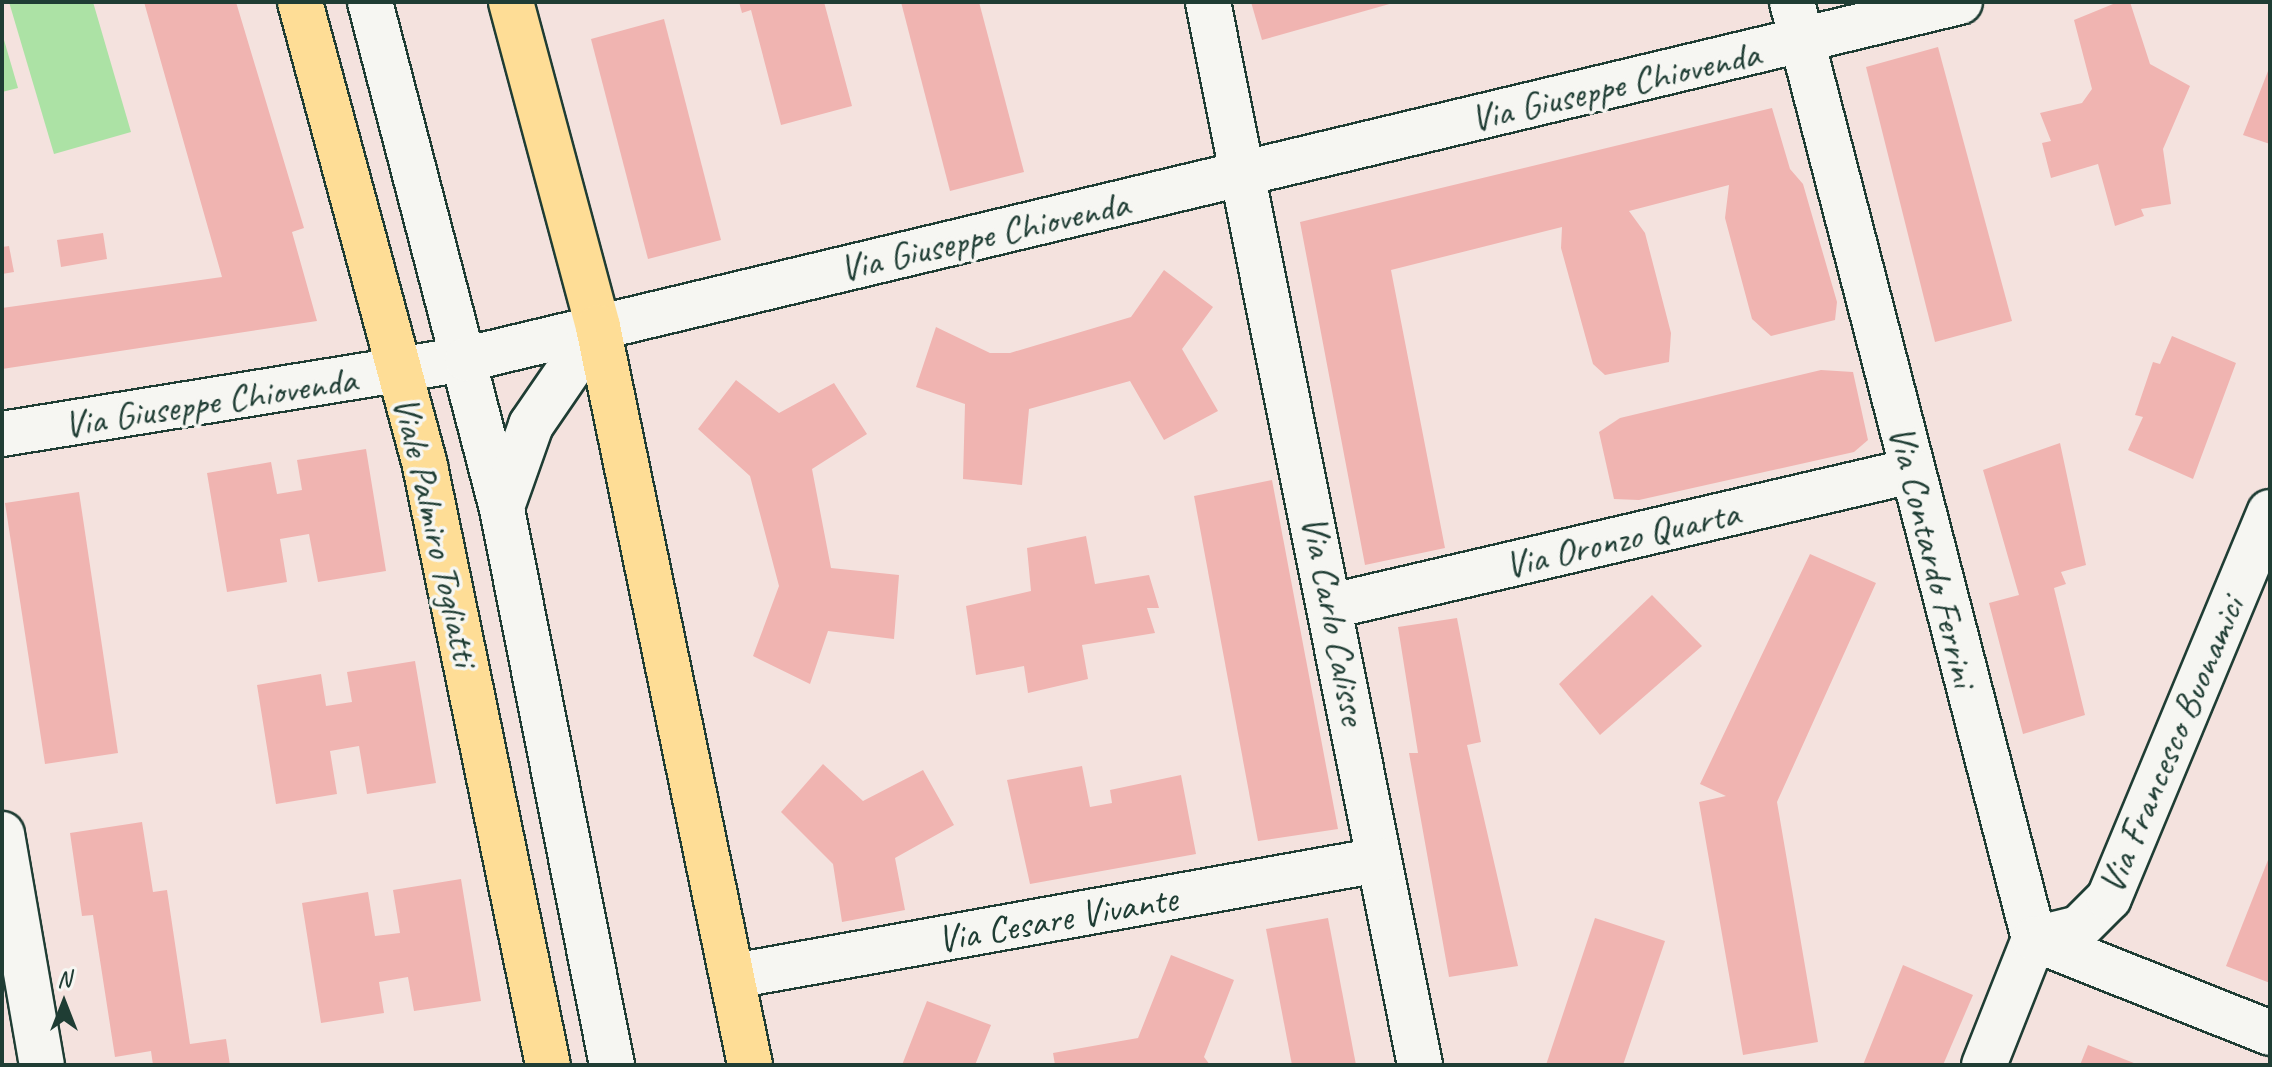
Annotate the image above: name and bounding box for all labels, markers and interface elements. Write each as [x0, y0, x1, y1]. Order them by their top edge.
street label: Via Giuseppe Chiovenda [1466, 31, 1764, 141]
street label: Via Giuseppe Chiovenda [835, 181, 1133, 291]
street label: Via Giuseppe Chiovenda [61, 356, 359, 448]
street label: Viale Palmiro Togliatti [383, 391, 489, 671]
street label: Via Contardo Ferrini [1879, 422, 1987, 690]
street label: Via Oronzo Quarta [1501, 490, 1743, 588]
street label: Via Carlo Calisse [1291, 511, 1377, 729]
street label: Via Francesco Buonamici [2087, 588, 2255, 902]
street label: Via Cesare Vivante [935, 876, 1179, 962]
north arrow [24, 963, 104, 1043]
text: N [57, 965, 71, 993]

